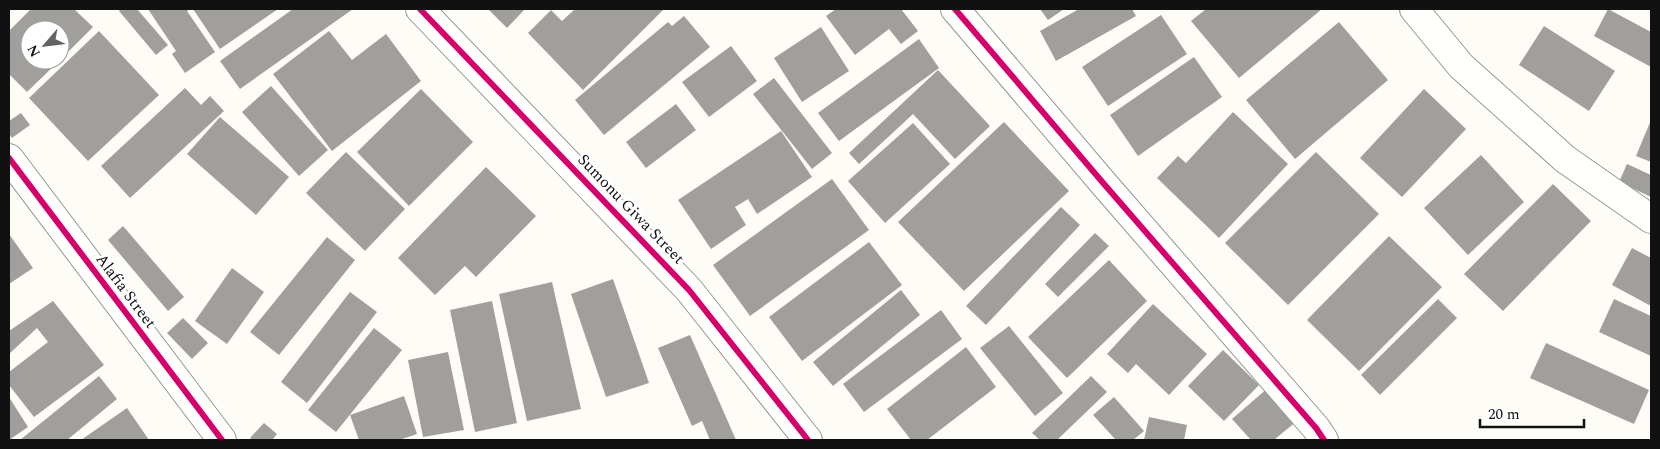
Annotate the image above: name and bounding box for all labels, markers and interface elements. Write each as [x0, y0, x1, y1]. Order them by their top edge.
north arrow [20, 20, 70, 70]
text: N [22, 41, 46, 61]
street label: Sumonu Giwa Street [572, 148, 690, 270]
street label: Alafia Street [90, 248, 162, 334]
scale bar [1480, 396, 1584, 428]
text: 20 m [1488, 403, 1520, 426]

